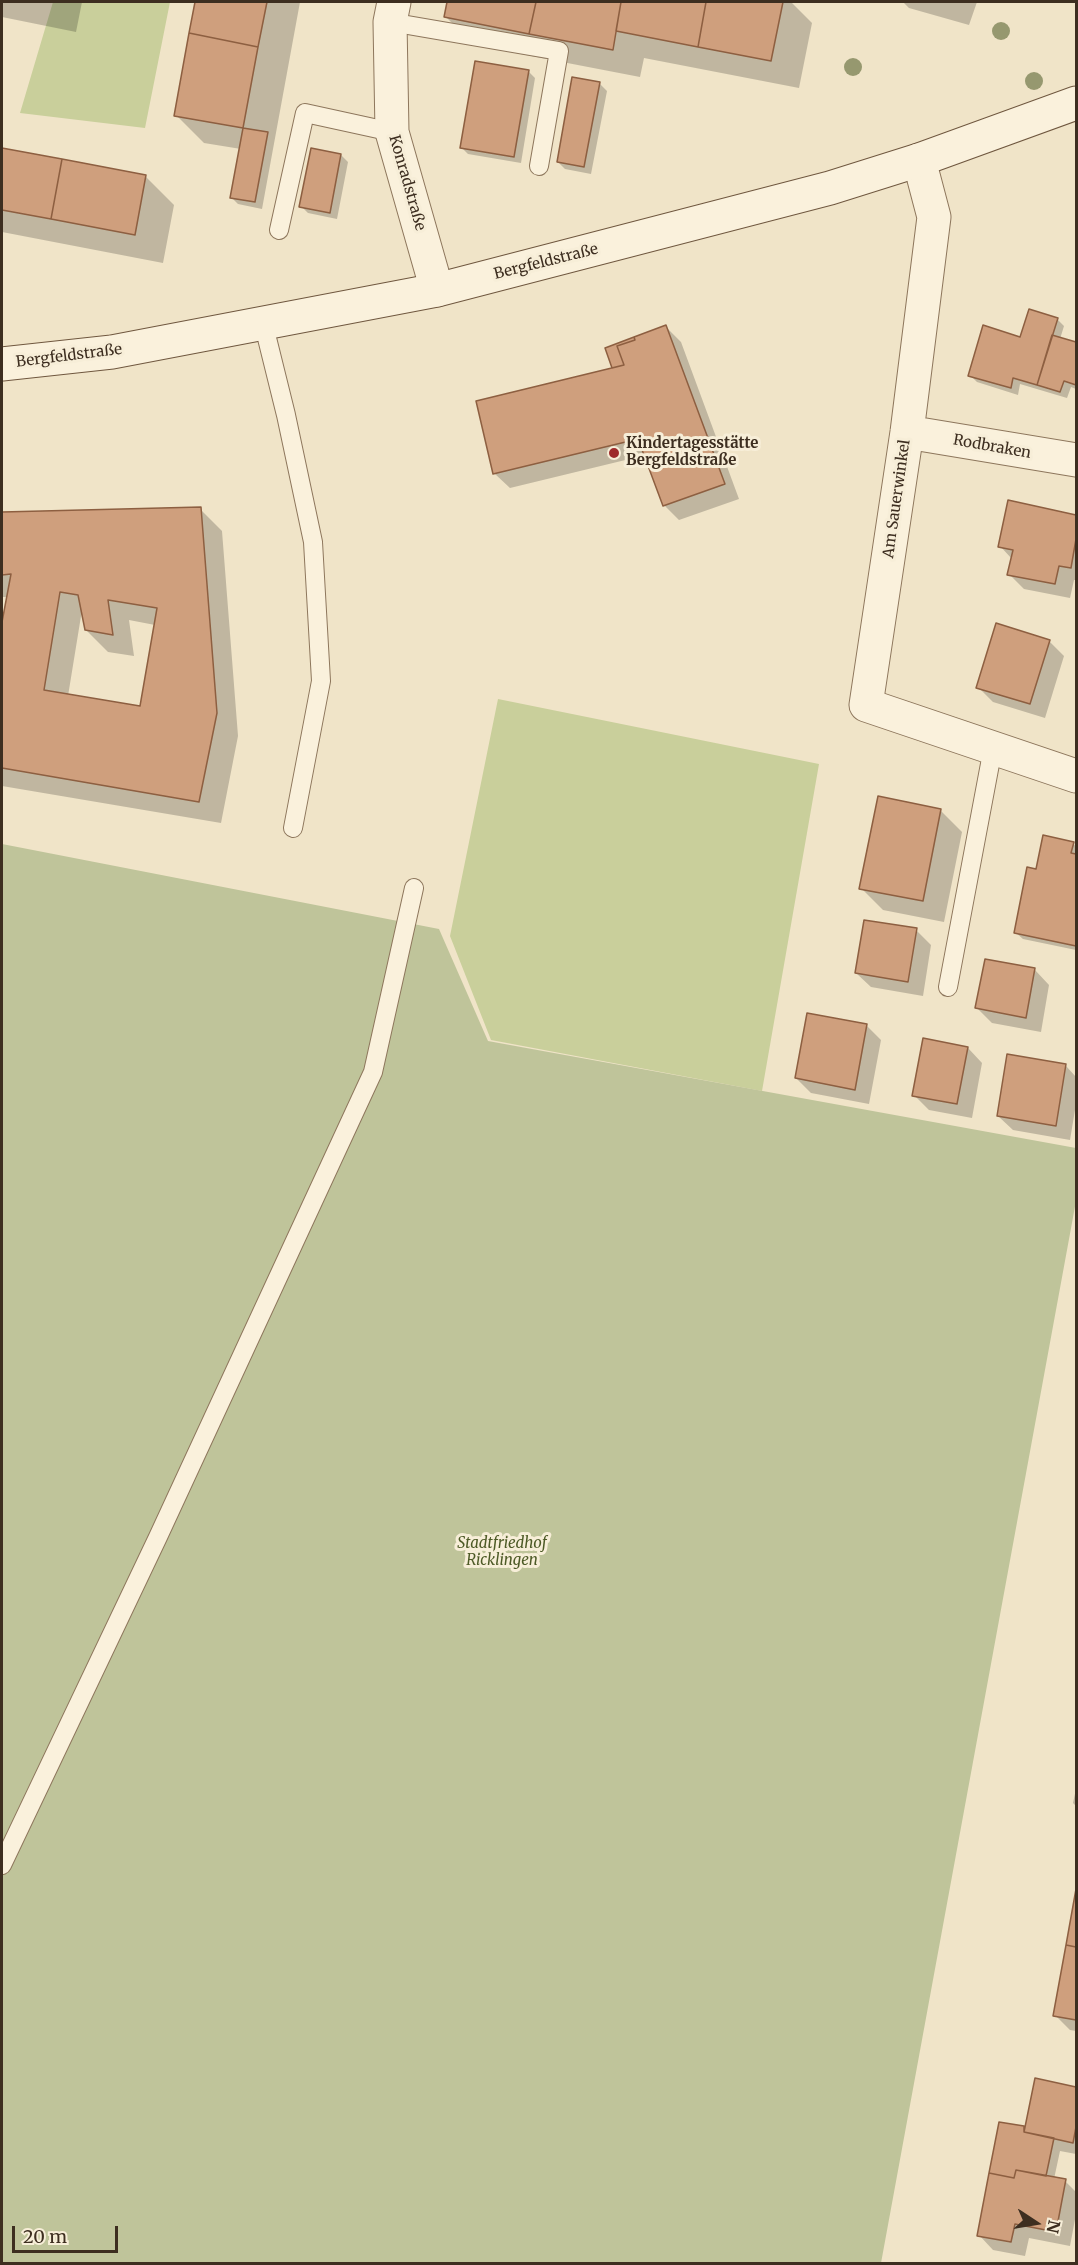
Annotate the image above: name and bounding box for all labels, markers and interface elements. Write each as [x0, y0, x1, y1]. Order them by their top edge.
street label: Konradstraße [385, 133, 429, 233]
street label: Bergfeldstraße [492, 240, 600, 284]
street label: Bergfeldstraße [15, 341, 123, 371]
street label: Rodbraken [952, 431, 1032, 463]
place label: Kindertagesstätte Bergfeldstraße [626, 435, 758, 470]
street label: Am Sauerwinkel [880, 439, 914, 559]
marker: Kindertagesstätte Bergfeldstraße [607, 446, 621, 460]
park label: Stadtfriedhof Ricklingen [457, 1535, 547, 1570]
north arrow [1006, 2193, 1066, 2253]
scale bar [15, 2214, 122, 2252]
text: N [1043, 2218, 1065, 2235]
text: 20 m [23, 2225, 67, 2248]

